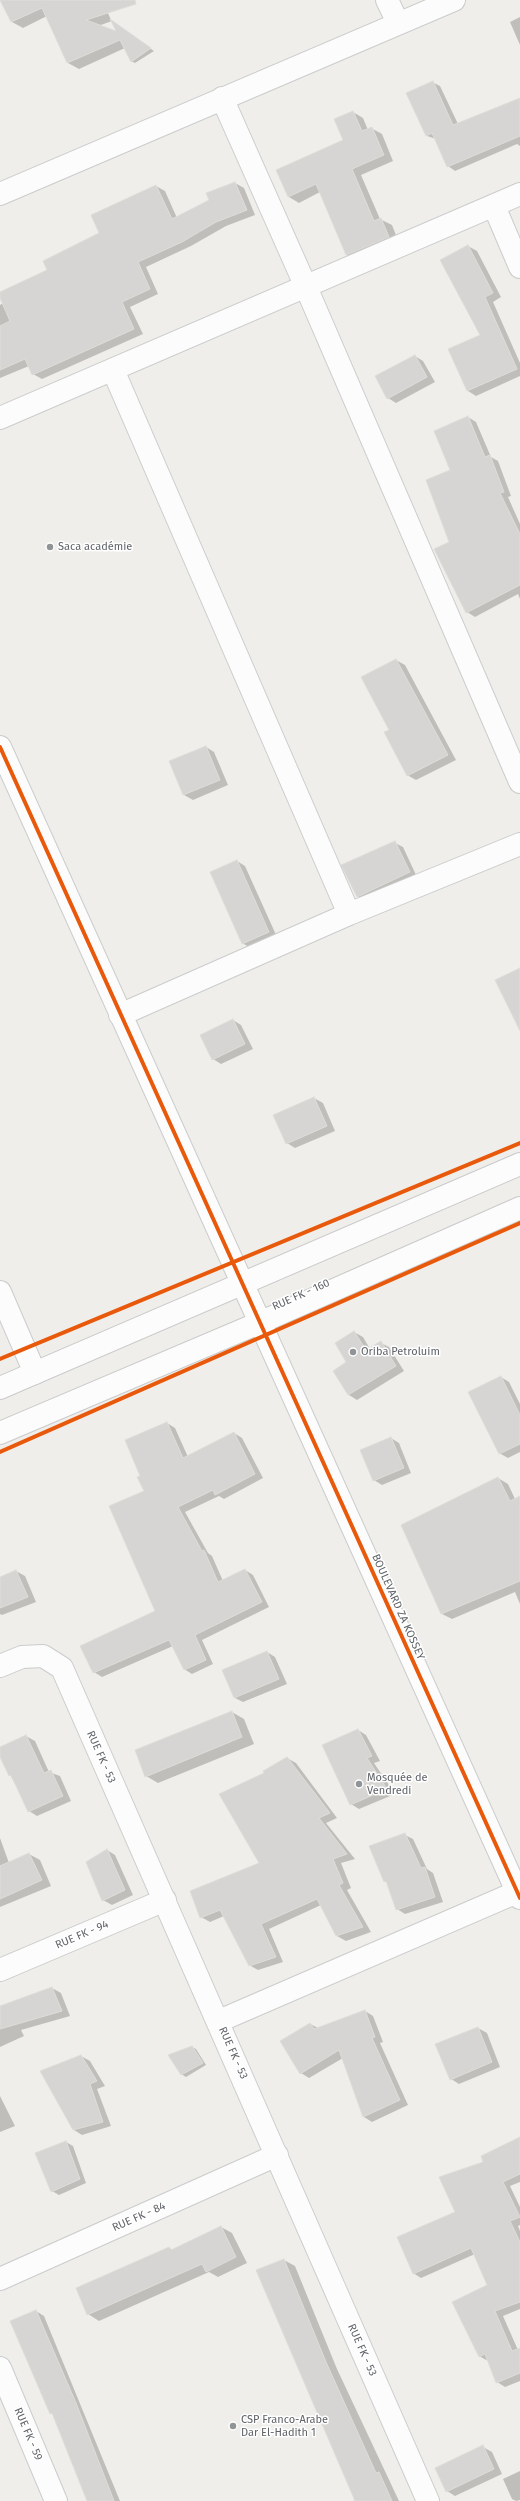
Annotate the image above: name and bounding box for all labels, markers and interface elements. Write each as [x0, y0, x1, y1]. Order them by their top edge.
place label: Saca académie [58, 540, 132, 554]
marker: Saca académie [45, 542, 55, 552]
street label: RUE FK - 160 [270, 1276, 332, 1314]
place label: Oriba Petroluim [361, 1345, 440, 1359]
marker: Oriba Petroluim [348, 1347, 358, 1357]
street label: BOULEVARD ZA KOSSEY [369, 1552, 427, 1662]
street label: RUE FK - 53 [84, 1729, 118, 1785]
place label: Mosquée de Vendredi [367, 1771, 428, 1797]
marker: Mosquée de Vendredi [354, 1779, 364, 1789]
street label: RUE FK - 94 [53, 1918, 111, 1952]
street label: RUE FK - 53 [216, 2025, 250, 2081]
street label: RUE FK - 84 [110, 2199, 168, 2235]
street label: RUE FK - 53 [345, 2322, 379, 2378]
street label: RUE FK - 59 [11, 2406, 45, 2462]
place label: CSP Franco-Arabe Dar El-Hadith 1 [241, 2413, 328, 2439]
marker: CSP Franco-Arabe Dar El-Hadith 1 [228, 2421, 238, 2431]

